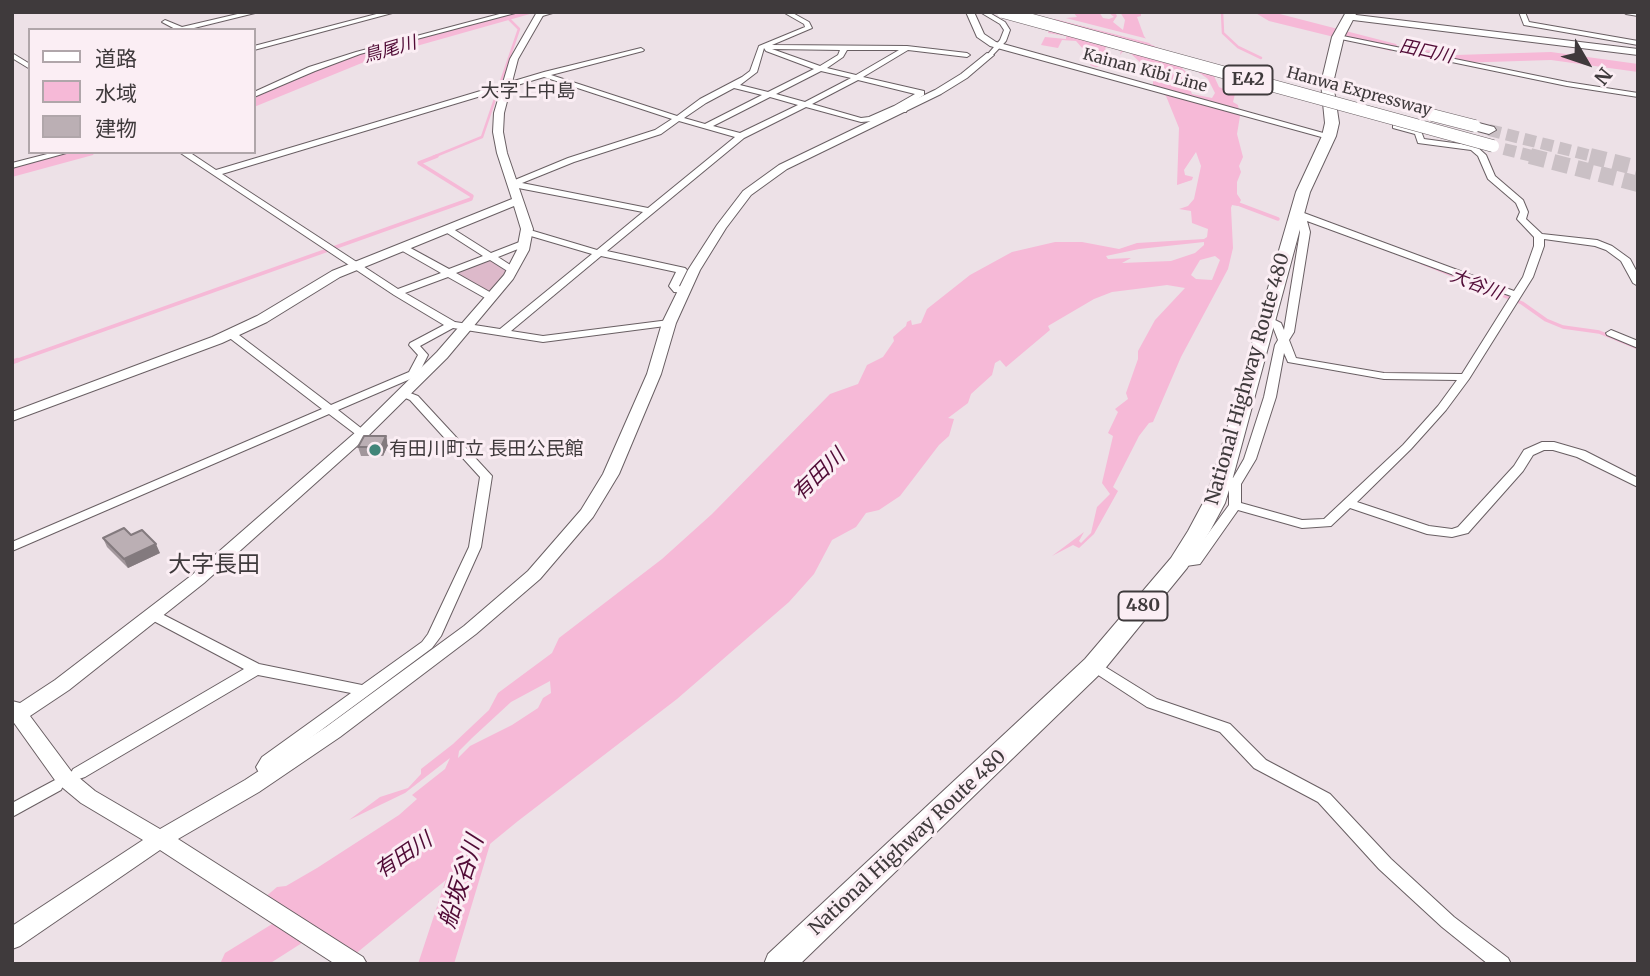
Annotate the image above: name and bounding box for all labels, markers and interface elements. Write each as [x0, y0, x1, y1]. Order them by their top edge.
legend [28, 28, 256, 154]
north arrow [1552, 28, 1622, 98]
water label: 鳥尾川 [361, 32, 419, 68]
water label: 田口川 [1397, 36, 1455, 68]
text: 道路 [95, 45, 137, 72]
street label: Kainan Kibi Line [1081, 45, 1209, 97]
street label: Hanwa Expressway [1284, 63, 1434, 121]
text: N [1589, 63, 1617, 90]
road number: E42 [1224, 66, 1272, 94]
text: 水域 [95, 80, 137, 107]
district label: 大字上中島 [481, 81, 575, 103]
text: 建物 [95, 115, 137, 142]
street label: National Highway Route 480 [1201, 250, 1295, 508]
water label: 大谷川 [1447, 265, 1505, 305]
place label: 有田川町立 長田公民館 [389, 439, 584, 461]
marker: 有田川町立 長田公民館 [367, 442, 383, 458]
water label: 有田川 [788, 444, 850, 506]
district label: 大字長田 [168, 551, 260, 579]
road number: 480 [1118, 592, 1168, 620]
street label: National Highway Route 480 [805, 746, 1011, 940]
water label: 有田川 [371, 828, 437, 884]
water label: 船坂谷川 [433, 832, 491, 932]

